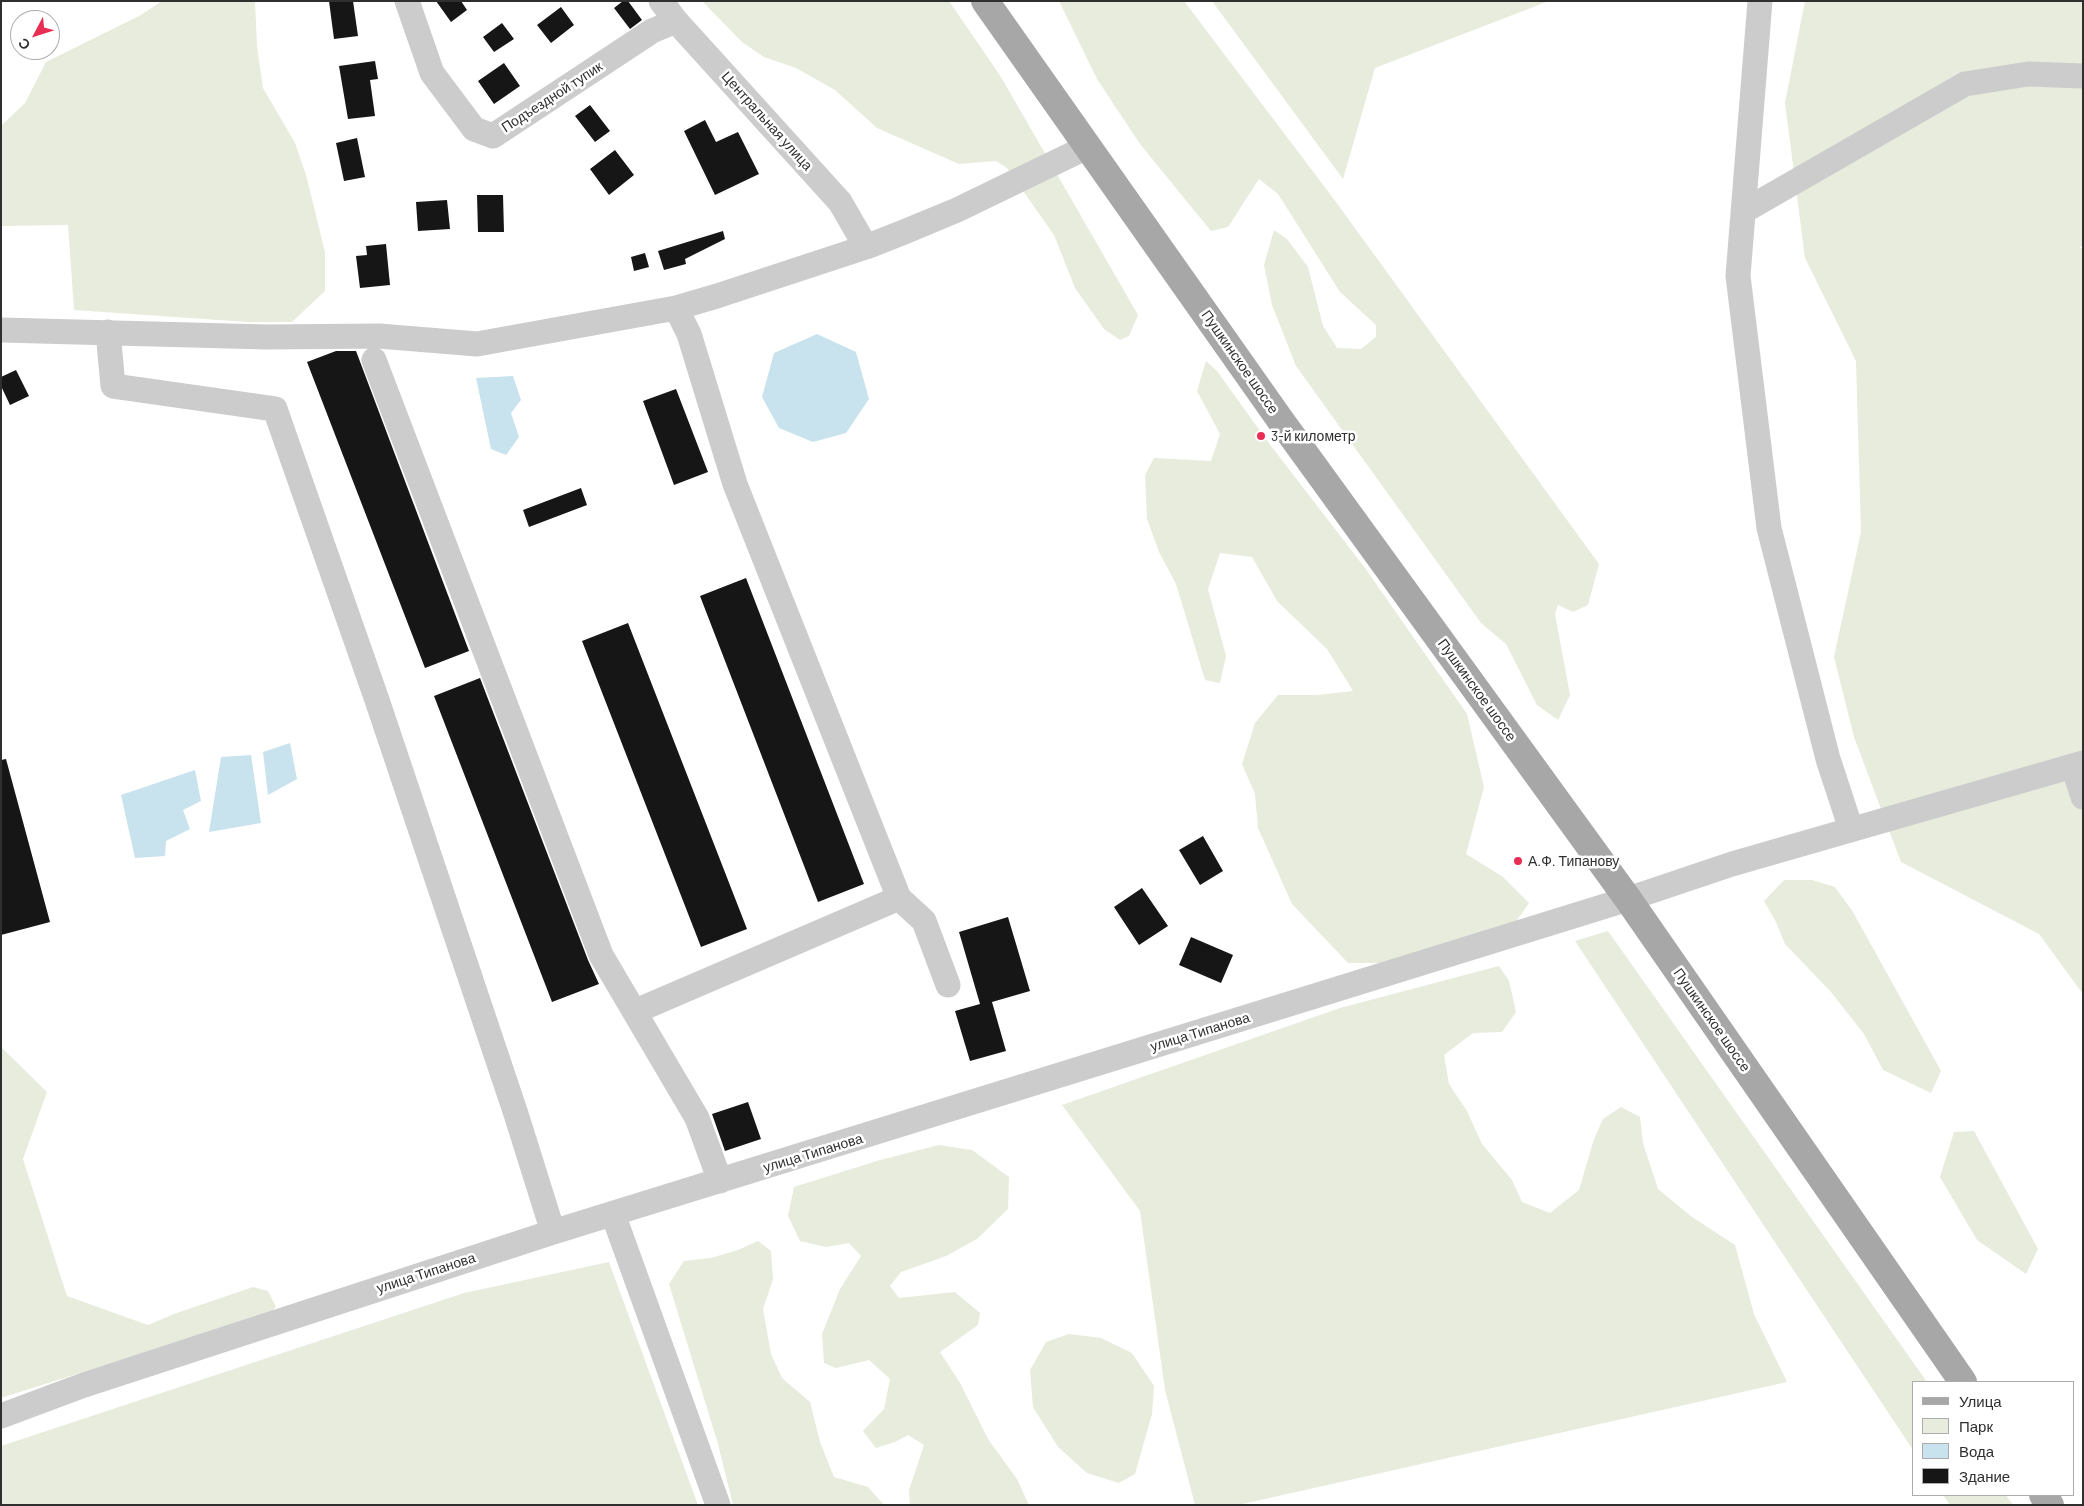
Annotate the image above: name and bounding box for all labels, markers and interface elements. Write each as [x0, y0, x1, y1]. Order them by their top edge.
north arrow [10, 10, 60, 60]
text: С [14, 35, 34, 54]
street label: Подъездной тупик [498, 58, 606, 136]
street label: Центральная улица [718, 68, 816, 174]
street label: Пушкинское шоссе [1198, 307, 1282, 417]
place label: 3-й километр [1271, 428, 1356, 444]
marker: 3-й километр [1255, 430, 1267, 442]
street label: Пушкинское шоссе [1434, 636, 1520, 744]
place label: А.Ф. Типанову [1528, 853, 1619, 869]
marker: А.Ф. Типанову [1512, 855, 1524, 867]
street label: Пушкинское шоссе [1670, 965, 1754, 1075]
street label: улица Типанова [1148, 1009, 1252, 1055]
street label: улица Типанова [761, 1130, 865, 1176]
street label: улица Типанова [374, 1249, 478, 1297]
legend [1912, 1381, 2074, 1496]
text: Улица [1959, 1392, 2002, 1410]
text: Парк [1959, 1417, 1993, 1435]
text: Вода [1959, 1442, 1994, 1460]
text: Здание [1959, 1467, 2010, 1485]

